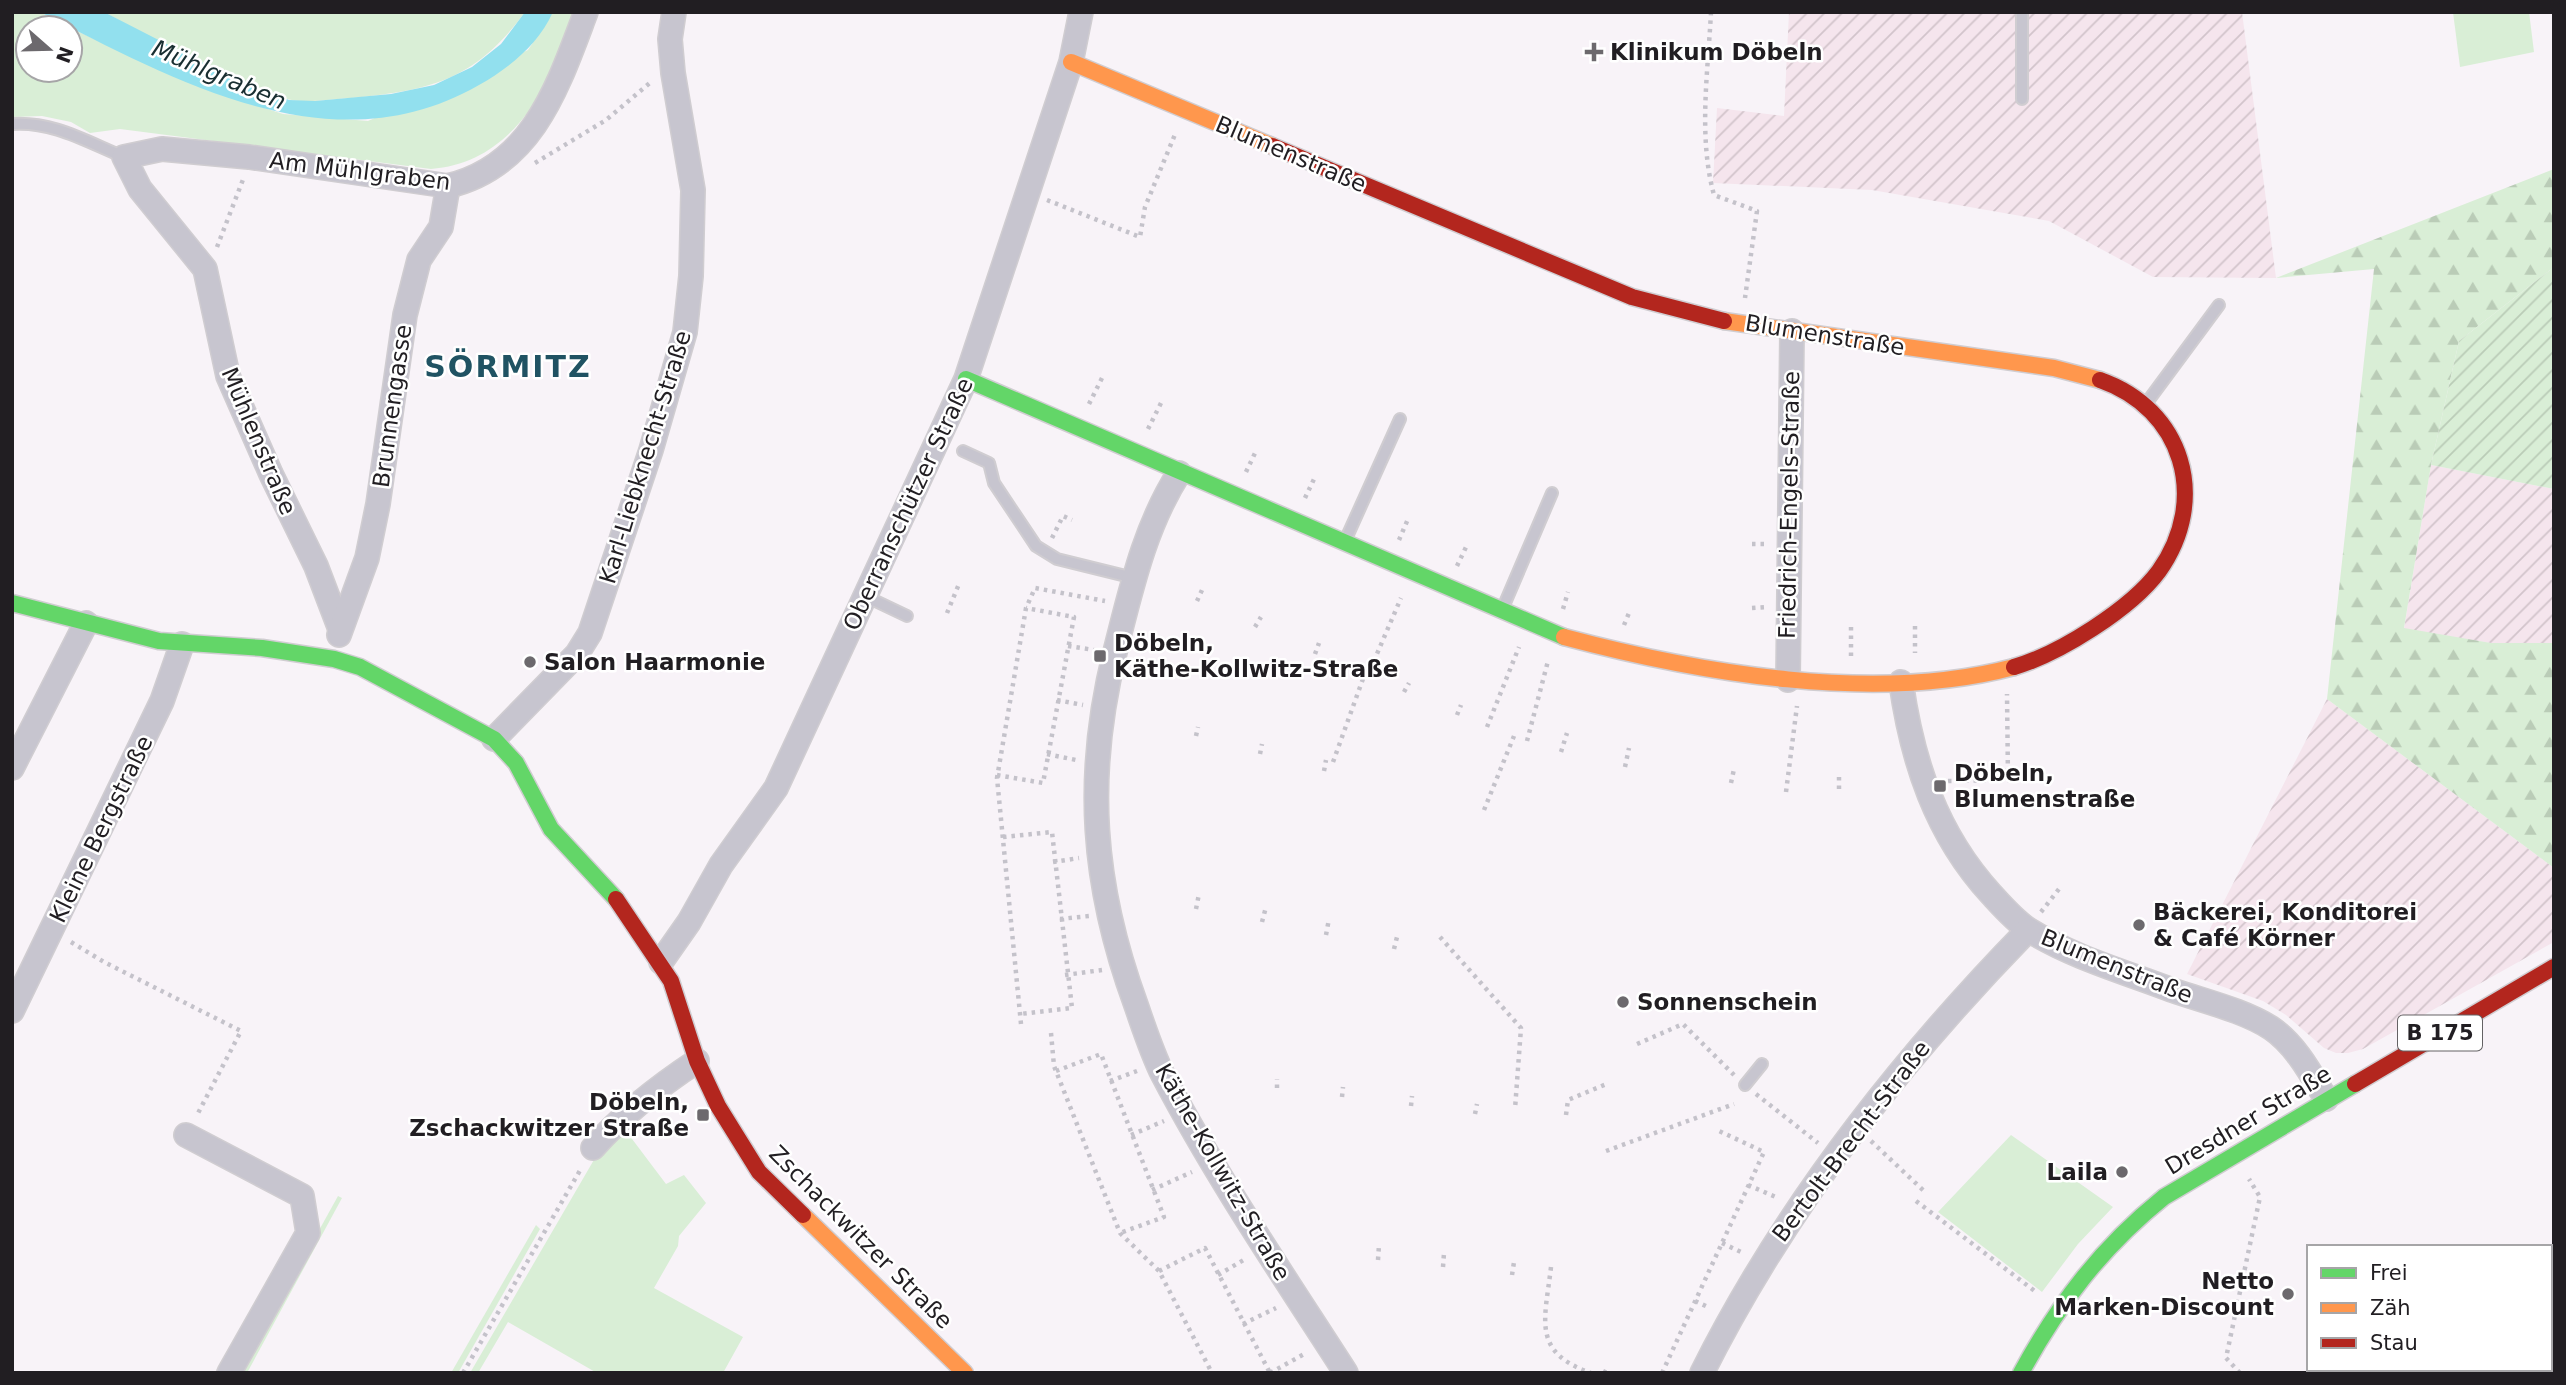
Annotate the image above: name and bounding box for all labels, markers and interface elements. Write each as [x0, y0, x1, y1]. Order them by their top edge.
north arrow [14, 14, 84, 84]
water label: Mühlgraben [148, 34, 290, 116]
place label: Klinikum Döbeln [1610, 39, 1823, 65]
marker: Klinikum Döbeln [1584, 42, 1604, 62]
text: N [52, 44, 78, 66]
street label: Blumenstraße [1212, 111, 1370, 197]
street label: Am Mühlgraben [268, 147, 452, 195]
street label: Blumenstraße [1743, 310, 1907, 360]
street label: Brunnengasse [368, 323, 416, 489]
street label: Karl-Liebknecht-Straße [594, 327, 696, 587]
district label: SÖRMITZ [424, 348, 592, 384]
street label: Mühlenstraße [216, 364, 302, 518]
street label: Friedrich-Engels-Straße [1774, 371, 1804, 639]
street label: Oberranschützer Straße [838, 374, 978, 634]
place label: Döbeln, Käthe-Kollwitz-Straße [1114, 630, 1398, 682]
marker: Döbeln, Käthe-Kollwitz-Straße [1092, 648, 1108, 664]
place label: Salon Haarmonie [544, 649, 765, 675]
marker: Salon Haarmonie [522, 654, 538, 670]
street label: Kleine Bergstraße [44, 731, 158, 927]
place label: Döbeln, Blumenstraße [1954, 760, 2135, 812]
marker: Döbeln, Blumenstraße [1932, 778, 1948, 794]
place label: Bäckerei, Konditorei & Café Körner [2153, 899, 2417, 951]
marker: Bäckerei, Konditorei & Café Körner [2131, 917, 2147, 933]
street label: Blumenstraße [2037, 924, 2197, 1008]
place label: Sonnenschein [1637, 989, 1818, 1015]
marker: Sonnenschein [1615, 994, 1631, 1010]
road number: B 175 [2398, 1016, 2482, 1050]
street label: Bertolt-Brecht-Straße [1767, 1036, 1935, 1246]
street label: Käthe-Kollwitz-Straße [1150, 1059, 1296, 1285]
street label: Dresdner Straße [2160, 1060, 2336, 1180]
place label: Döbeln, Zschackwitzer Straße [409, 1089, 689, 1141]
marker: Döbeln, Zschackwitzer Straße [695, 1107, 711, 1123]
street label: Zschackwitzer Straße [764, 1140, 958, 1334]
place label: Laila [2047, 1159, 2108, 1185]
marker: Laila [2114, 1164, 2130, 1180]
legend [2307, 1245, 2552, 1371]
text: Frei [2370, 1261, 2407, 1285]
place label: Netto Marken-Discount [2054, 1268, 2274, 1320]
marker: Netto Marken-Discount [2280, 1286, 2296, 1302]
text: Zäh [2370, 1296, 2411, 1320]
text: Stau [2370, 1331, 2418, 1355]

